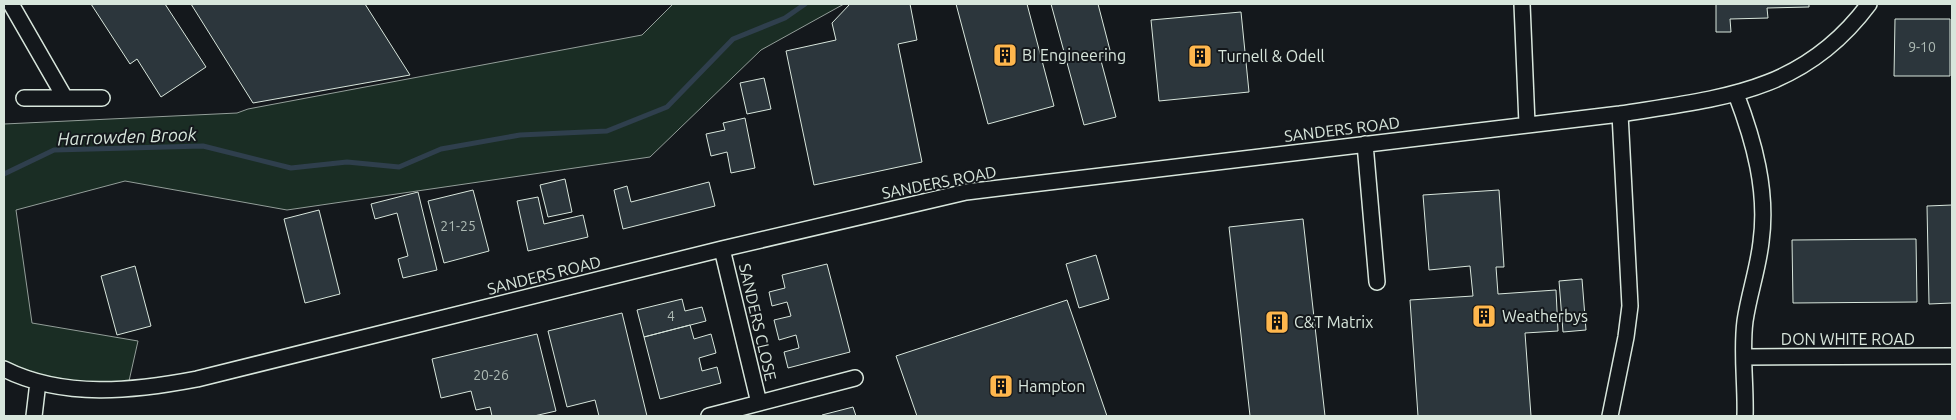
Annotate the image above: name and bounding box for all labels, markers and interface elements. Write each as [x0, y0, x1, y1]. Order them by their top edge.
house number: 9-10 [1908, 39, 1936, 55]
building icon: BI Engineering [992, 42, 1018, 68]
building icon: Turnell & Odell [1187, 43, 1213, 69]
place label: BI Engineering [1022, 46, 1126, 64]
place label: Turnell & Odell [1218, 47, 1325, 65]
street label: SANDERS ROAD [1283, 113, 1401, 145]
water label: Harrowden Brook [57, 124, 198, 148]
street label: SANDERS ROAD [880, 162, 998, 202]
house number: 21-25 [440, 218, 476, 234]
street label: SANDERS ROAD [485, 252, 603, 298]
street label: SANDERS CLOSE [736, 262, 780, 382]
building icon: Weatherbys [1471, 303, 1497, 329]
place label: Weatherbys [1502, 307, 1588, 325]
house number: 4 [667, 308, 675, 324]
building icon: C&T Matrix [1264, 309, 1290, 335]
place label: C&T Matrix [1294, 313, 1373, 331]
street label: DON WHITE ROAD [1781, 330, 1915, 348]
house number: 20-26 [473, 367, 509, 383]
building icon: Hampton [988, 373, 1014, 399]
place label: Hampton [1018, 377, 1085, 395]

